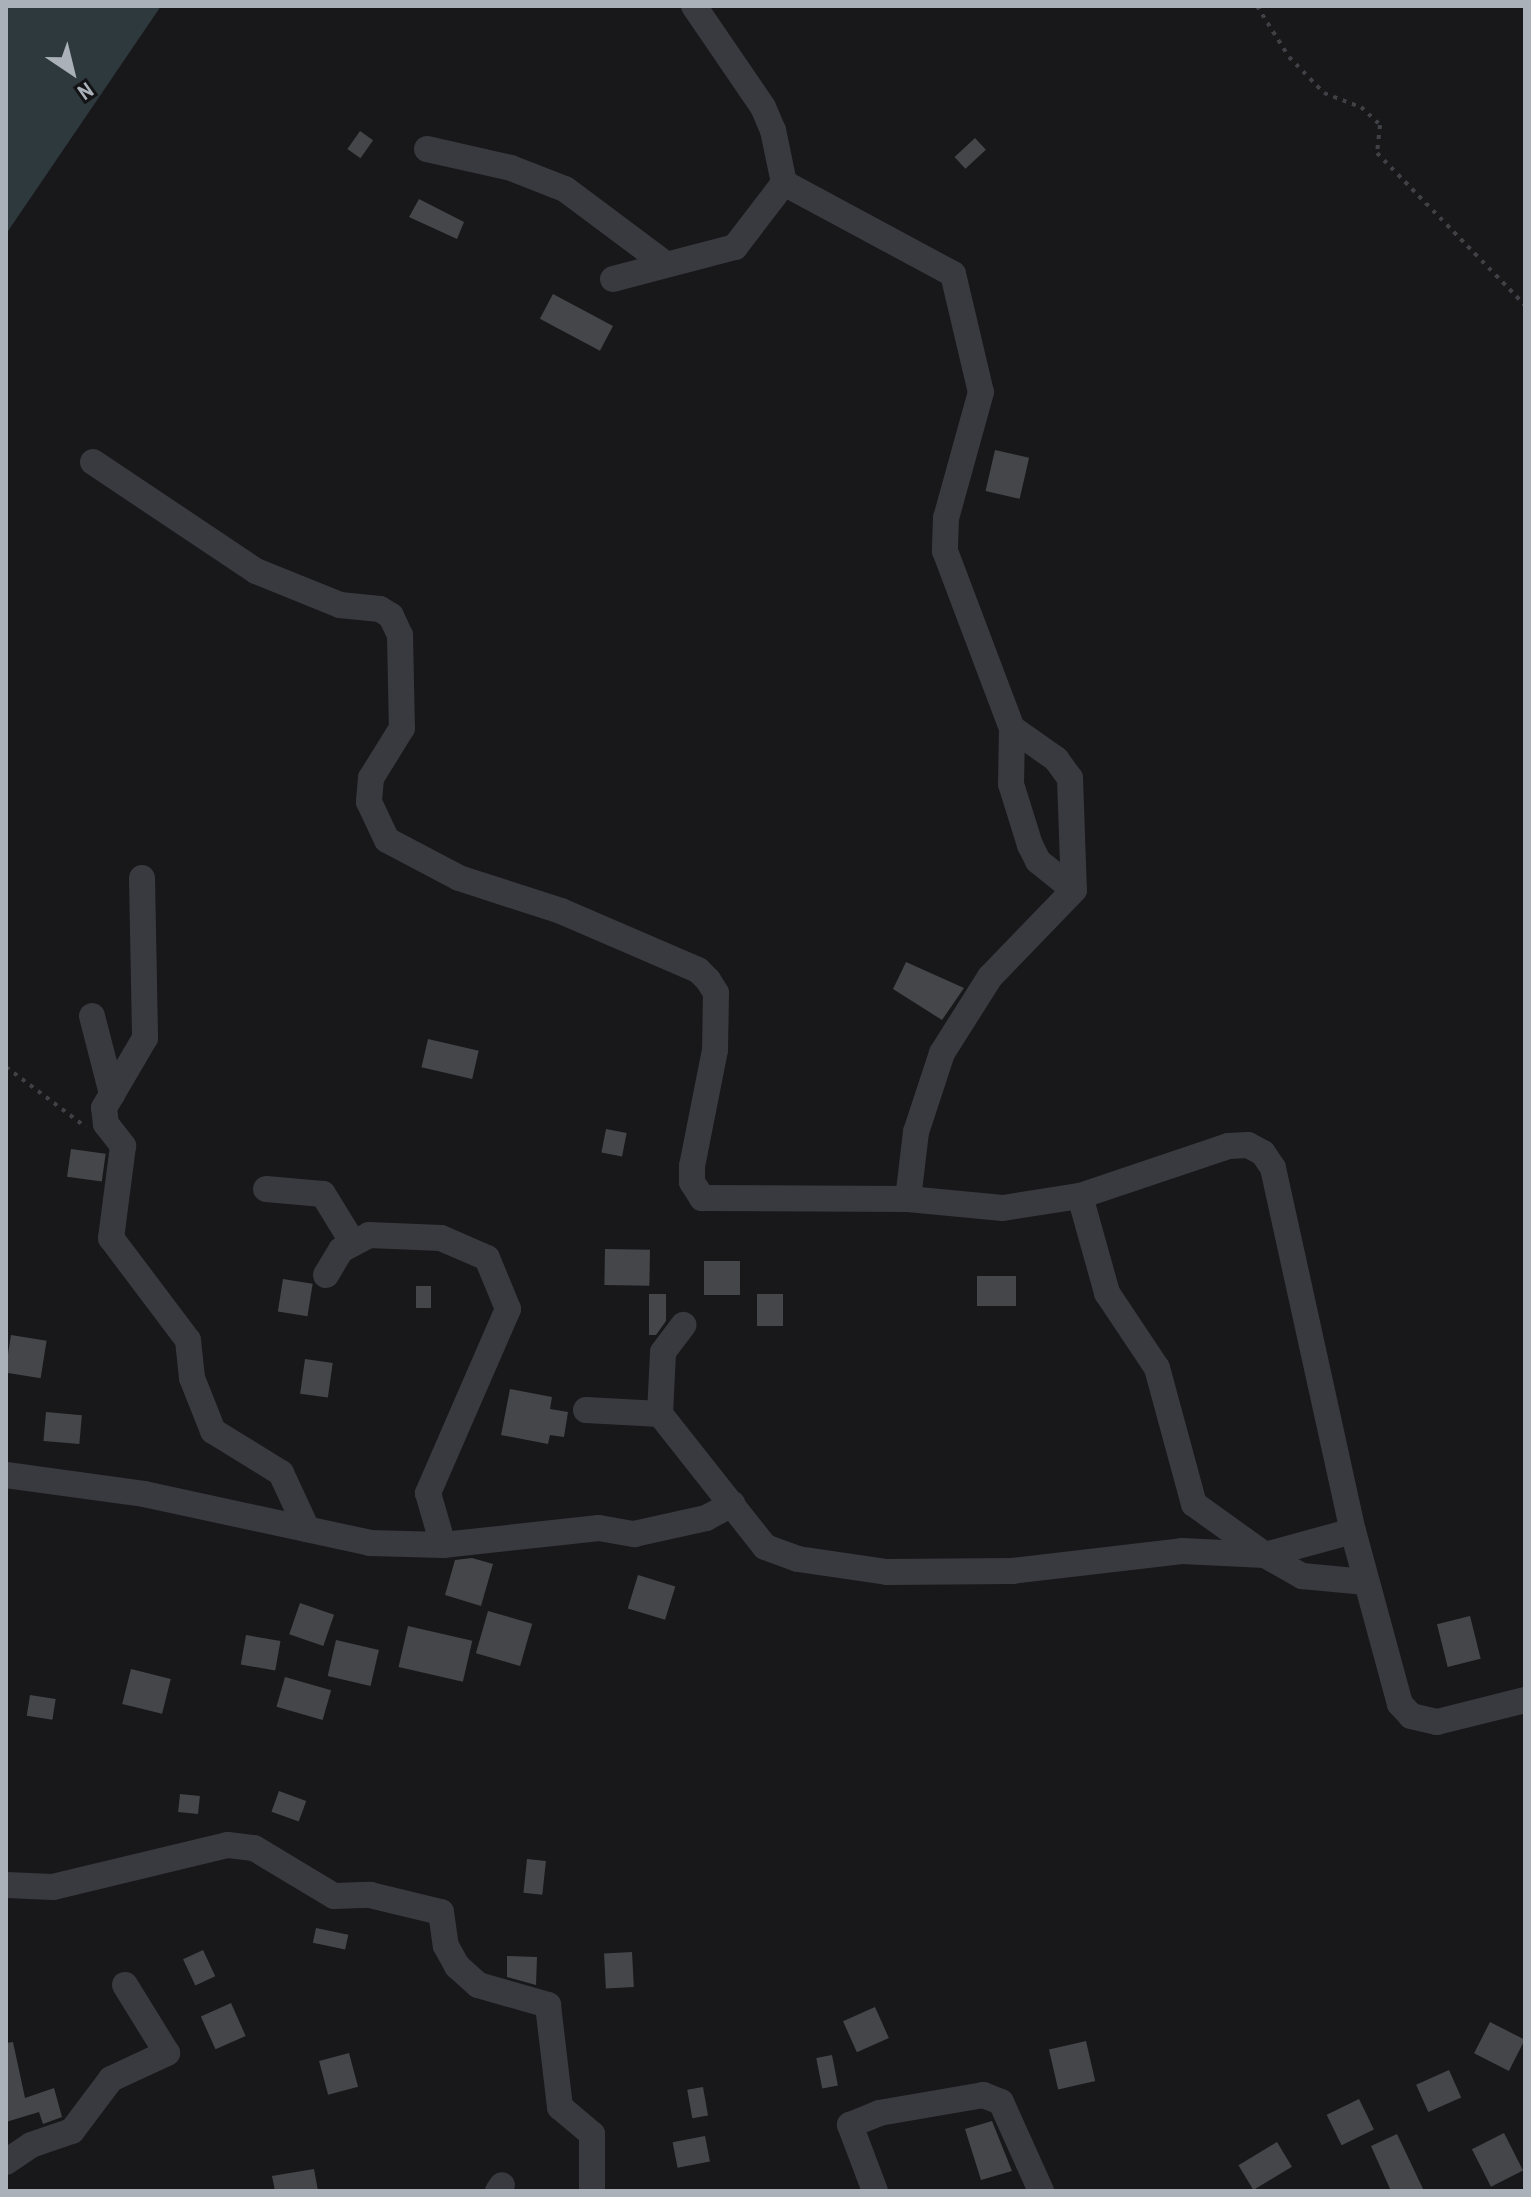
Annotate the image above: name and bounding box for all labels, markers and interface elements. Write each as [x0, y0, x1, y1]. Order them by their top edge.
north arrow [32, 32, 112, 112]
text: N [72, 76, 100, 108]

